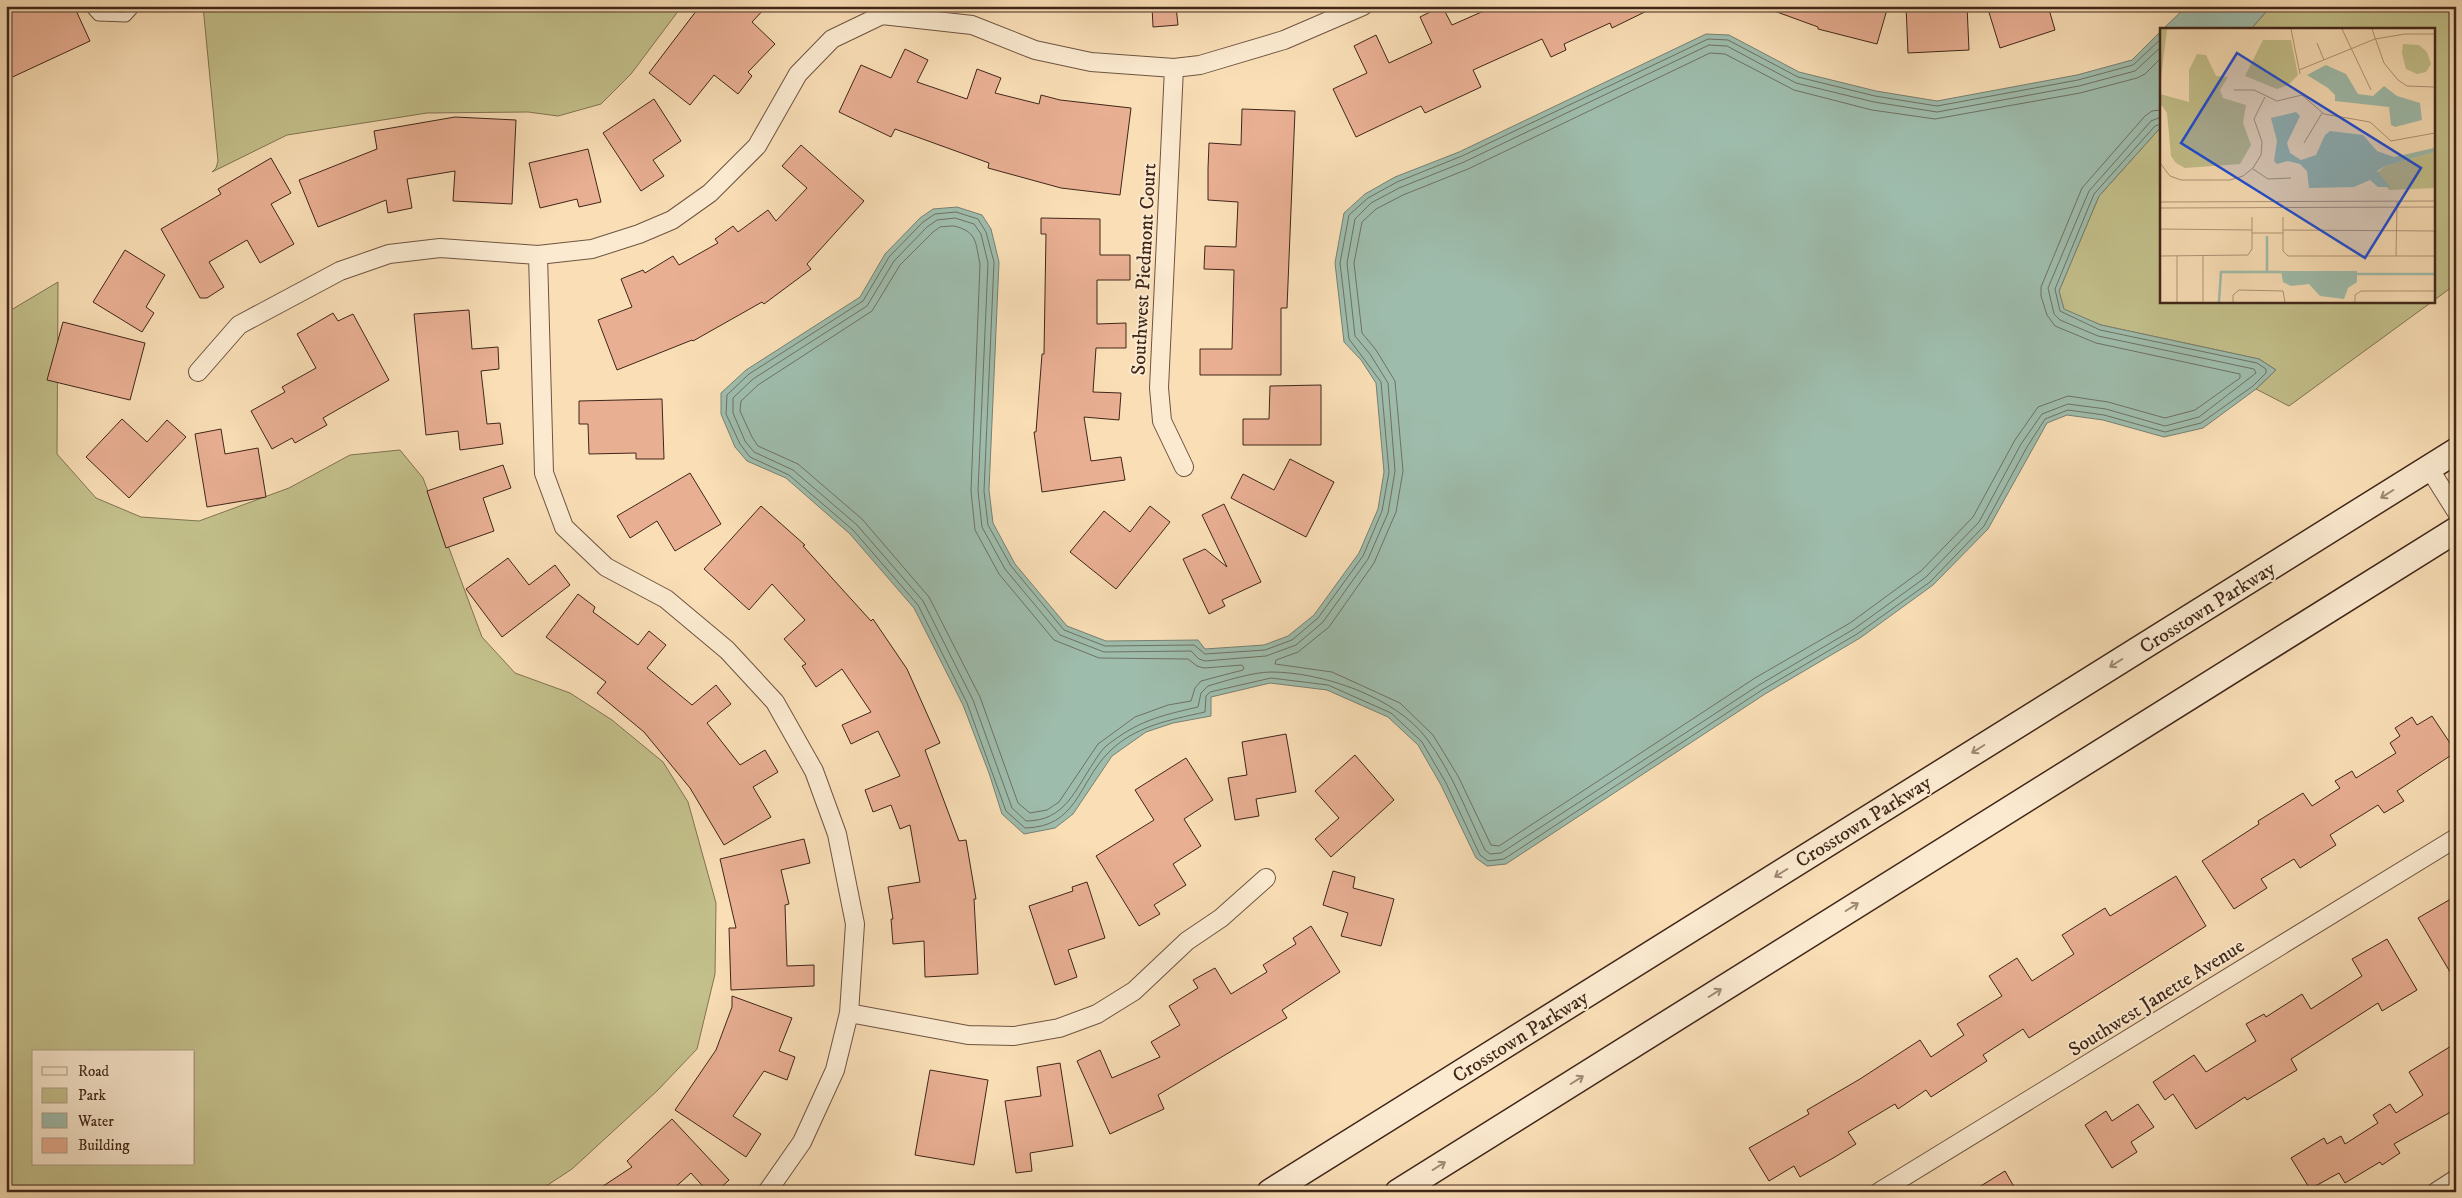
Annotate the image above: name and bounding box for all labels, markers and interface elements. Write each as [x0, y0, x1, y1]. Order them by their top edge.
inset map [2160, 28, 2434, 302]
street label: Southwest Piedmont Court [1126, 162, 1163, 376]
one-way arrow [2381, 489, 2395, 499]
street label: Crosstown Parkway [2135, 556, 2281, 660]
one-way arrow [2109, 658, 2123, 669]
one-way arrow [1972, 745, 1986, 755]
street label: Crosstown Parkway [1791, 770, 1937, 874]
one-way arrow [1774, 867, 1788, 878]
one-way arrow [1845, 902, 1859, 912]
street label: Southwest Janette Avenue [2064, 934, 2249, 1063]
street label: Crosstown Parkway [1448, 985, 1594, 1089]
one-way arrow [1707, 988, 1721, 998]
legend [32, 1050, 195, 1166]
text: Road [78, 1062, 110, 1081]
one-way arrow [1569, 1074, 1583, 1084]
text: Park [78, 1086, 107, 1105]
text: Water [77, 1112, 114, 1131]
text: Building [78, 1136, 130, 1155]
one-way arrow [1432, 1161, 1446, 1171]

